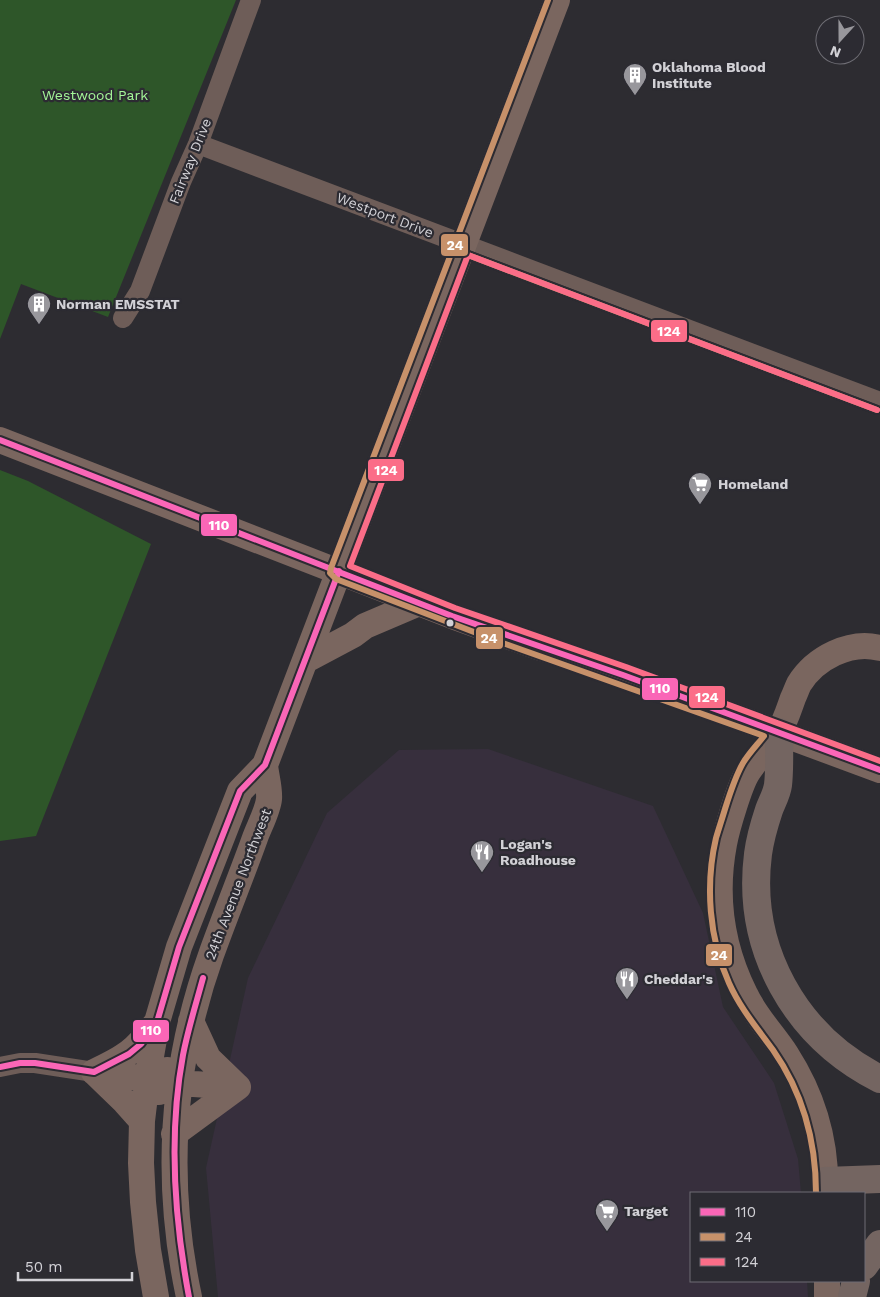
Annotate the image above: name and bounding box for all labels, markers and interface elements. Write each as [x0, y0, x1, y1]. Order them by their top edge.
north arrow [815, 15, 865, 65]
text: N [828, 43, 843, 61]
place label: Oklahoma Blood Institute [652, 59, 766, 91]
building icon: Oklahoma Blood Institute [622, 62, 648, 96]
park label: Westwood Park [42, 87, 148, 103]
street label: Fairway Drive [166, 116, 214, 206]
street label: Westport Drive [334, 189, 436, 241]
line badge: 24 [440, 233, 469, 257]
text: 24 [446, 237, 464, 253]
building icon: Norman EMSSTAT [26, 291, 52, 325]
place label: Norman EMSSTAT [56, 296, 180, 312]
line badge: 124 [650, 319, 688, 343]
text: 124 [657, 323, 681, 339]
line badge: 124 [367, 458, 405, 482]
text: 124 [374, 462, 398, 478]
supermarket icon: Homeland [687, 471, 713, 505]
place label: Homeland [718, 476, 788, 492]
line badge: 110 [200, 513, 238, 537]
text: 110 [208, 517, 230, 533]
unlabelled marker [445, 618, 455, 628]
line badge: 24 [475, 626, 504, 650]
text: 24 [480, 630, 498, 646]
line badge: 110 [641, 677, 679, 701]
text: 110 [649, 680, 671, 696]
line badge: 124 [688, 685, 726, 709]
text: 124 [695, 689, 719, 705]
street label: 24th Avenue Northwest [202, 806, 274, 962]
place label: Logan's Roadhouse [500, 836, 576, 868]
restaurant icon: Logan's Roadhouse [469, 839, 495, 873]
line badge: 24 [705, 943, 733, 967]
text: 24 [710, 947, 728, 963]
restaurant icon: Cheddar's [614, 966, 640, 1000]
place label: Cheddar's [644, 971, 713, 987]
line badge: 110 [132, 1019, 170, 1043]
text: 110 [140, 1022, 162, 1038]
legend [690, 1192, 865, 1282]
supermarket icon: Target [594, 1198, 620, 1232]
place label: Target [624, 1203, 668, 1219]
text: 110 [735, 1203, 756, 1221]
text: 24 [735, 1228, 752, 1246]
scale bar [18, 1250, 131, 1282]
text: 124 [735, 1253, 758, 1271]
text: 50 m [25, 1258, 62, 1276]

